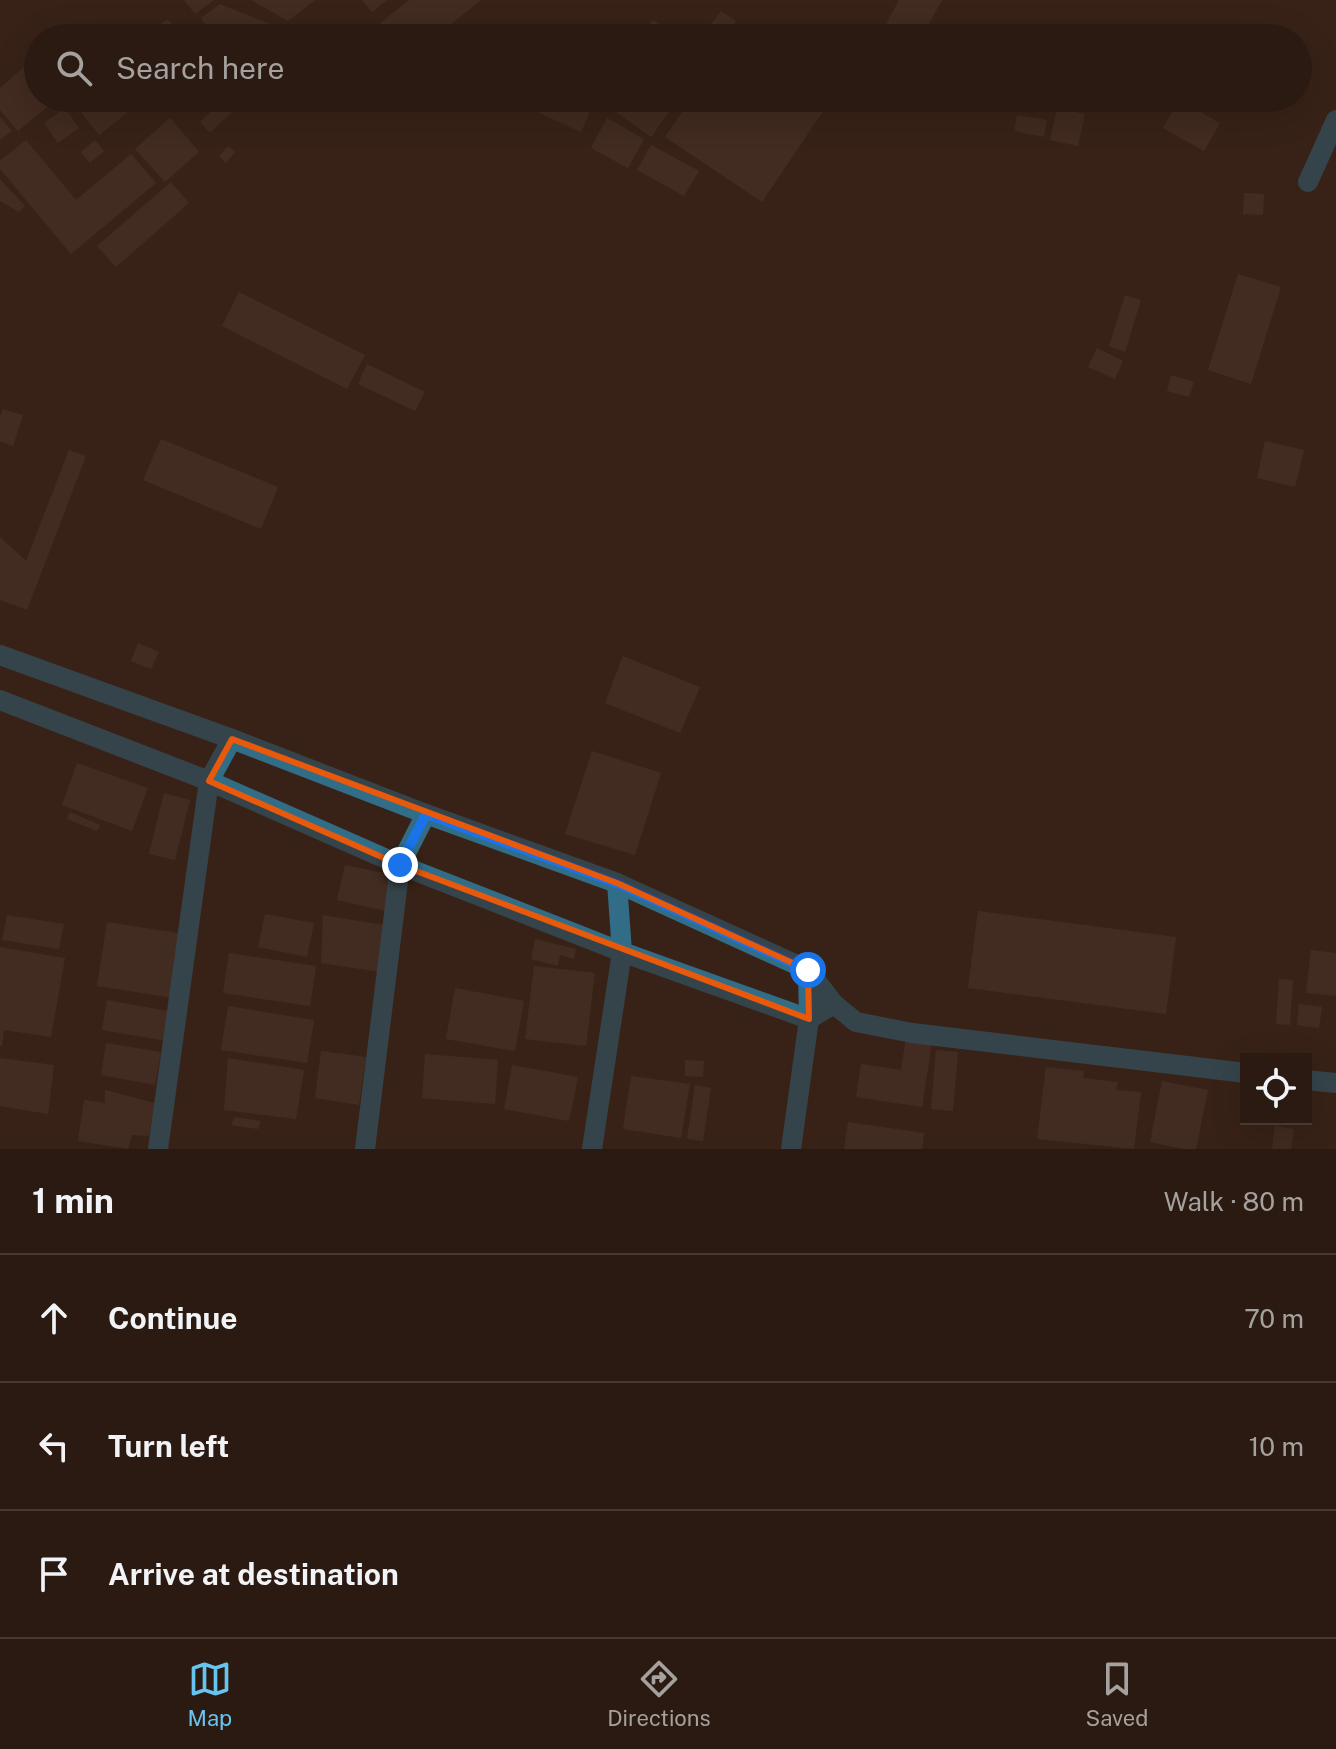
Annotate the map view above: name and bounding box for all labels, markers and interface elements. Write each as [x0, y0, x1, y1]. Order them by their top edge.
search box [24, 24, 1312, 112]
icon: search [52, 46, 96, 90]
text: Search here [116, 50, 284, 86]
route end [382, 847, 418, 883]
route start [790, 952, 826, 988]
map controls [1240, 1053, 1312, 1125]
button: locate [1240, 1053, 1312, 1125]
text: 1 min [32, 1181, 114, 1221]
text: Walk · 80 m [1164, 1186, 1304, 1217]
icon: ahead [32, 1296, 76, 1340]
text: Continue [108, 1300, 238, 1336]
text: 70 m [1244, 1303, 1304, 1334]
icon: left [32, 1424, 76, 1468]
text: Turn left [108, 1428, 229, 1464]
text: 10 m [1249, 1431, 1304, 1462]
icon: arrive [32, 1552, 76, 1596]
text: Arrive at destination [108, 1556, 399, 1592]
tab: Map [188, 1657, 232, 1731]
tab: Directions [607, 1657, 711, 1731]
tab: Saved [1086, 1657, 1148, 1731]

